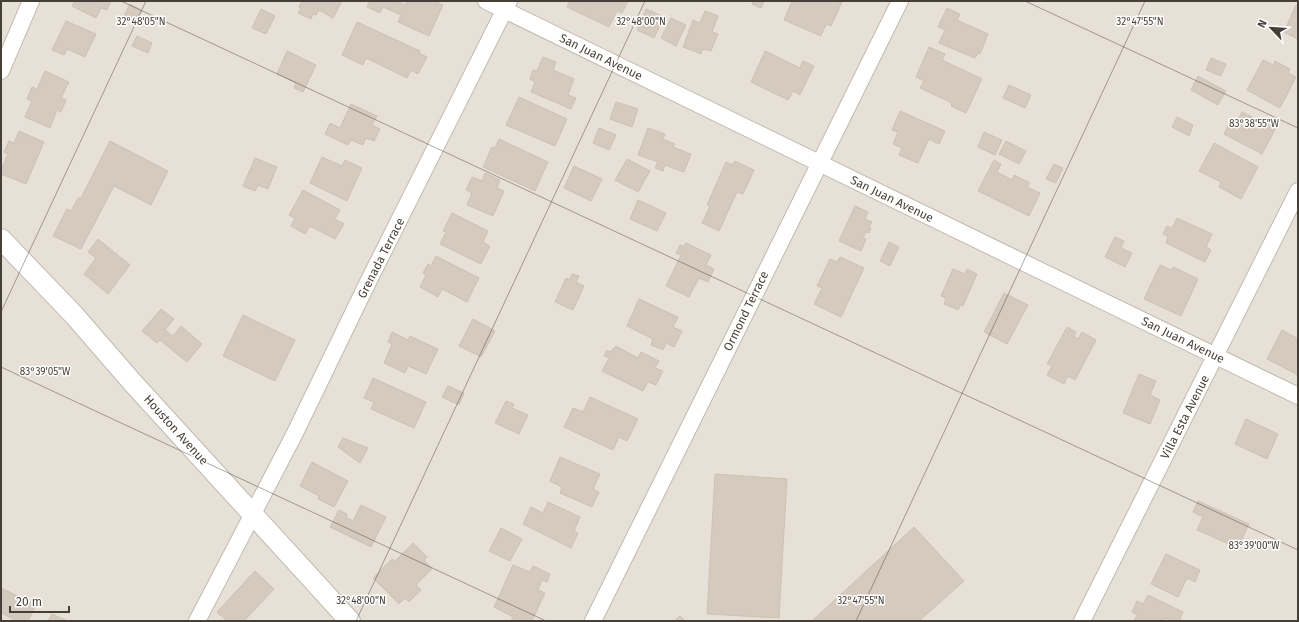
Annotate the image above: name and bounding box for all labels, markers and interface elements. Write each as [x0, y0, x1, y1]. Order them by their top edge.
north arrow [1251, 8, 1291, 48]
text: 32°48'05"N [117, 16, 165, 28]
text: 32°48'00"N [616, 16, 666, 28]
text: 32°47'55"N [1116, 16, 1164, 28]
text: N [1255, 18, 1270, 30]
street label: San Juan Avenue [557, 31, 645, 83]
text: 83°38'55"W [1229, 118, 1280, 130]
street label: San Juan Avenue [848, 173, 936, 225]
street label: Grenada Terrace [355, 215, 407, 301]
street label: Ormond Terrace [721, 269, 771, 353]
street label: San Juan Avenue [1139, 314, 1227, 366]
text: 83°39'05"W [20, 366, 71, 378]
street label: Villa Esta Avenue [1158, 373, 1212, 461]
street label: Houston Avenue [141, 392, 211, 468]
text: 83°39'00"W [1228, 540, 1280, 552]
scale bar [10, 588, 69, 614]
text: 20 m [16, 595, 42, 609]
text: 32°48'00"N [336, 595, 386, 607]
text: 32°47'55"N [837, 595, 885, 607]

